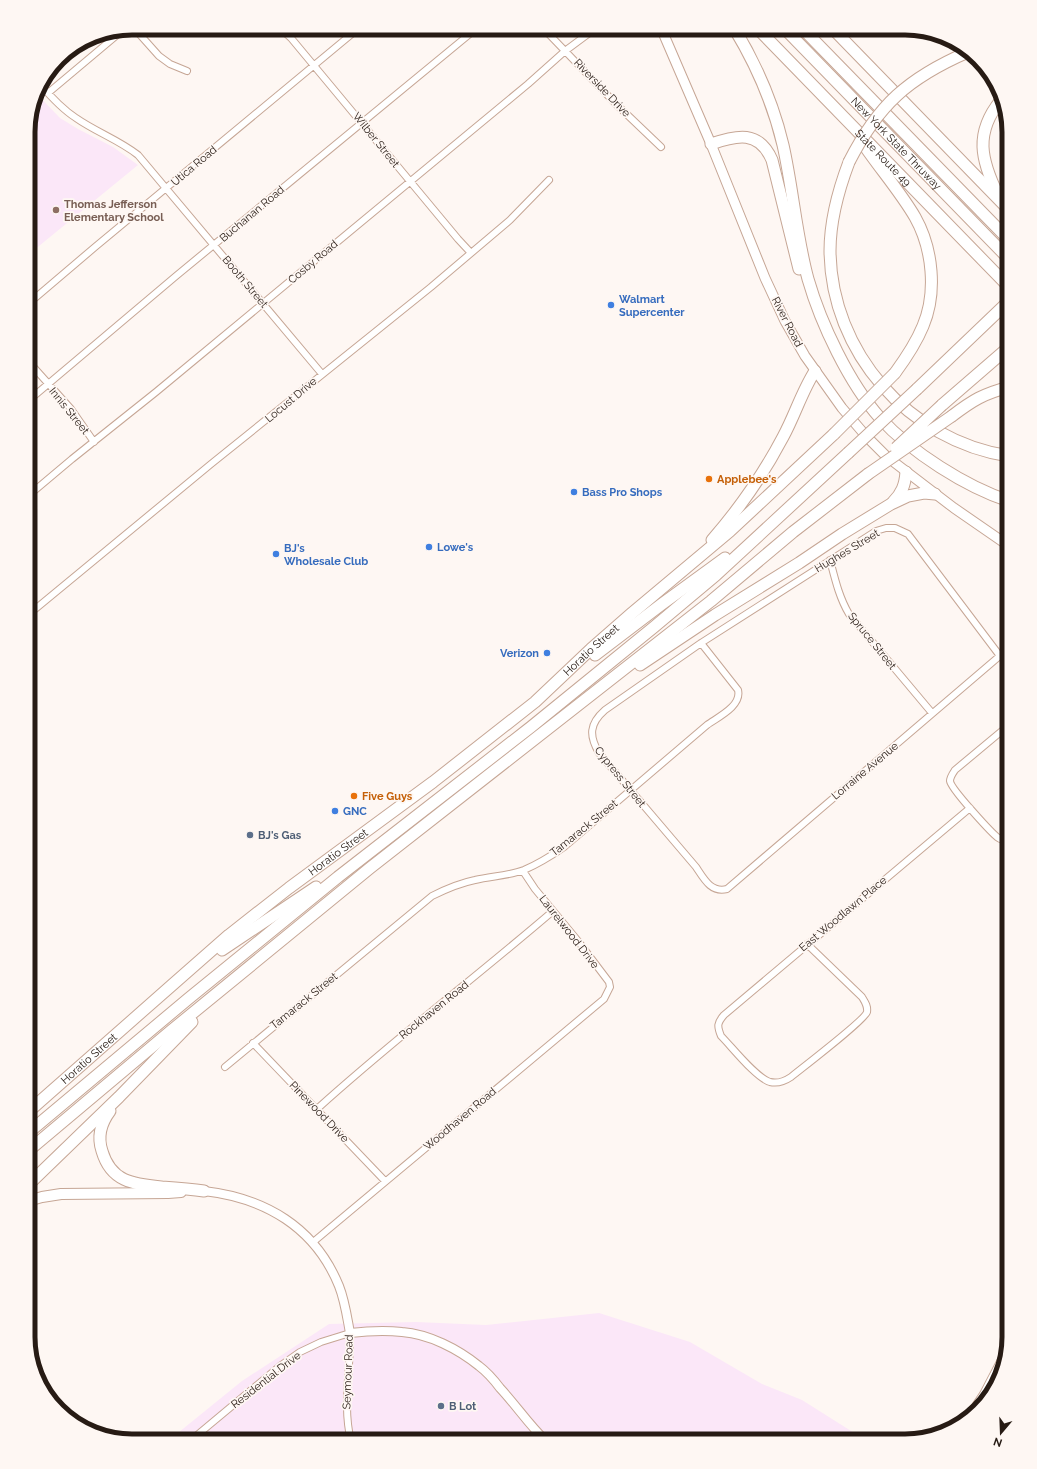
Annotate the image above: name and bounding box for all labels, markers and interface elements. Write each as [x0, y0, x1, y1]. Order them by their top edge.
street label: Riverside Drive [571, 56, 633, 120]
street label: New York State Thruway [848, 94, 944, 192]
street label: Wilber Street [350, 110, 402, 170]
street label: State Route 49 [853, 126, 914, 189]
street label: Utica Road [169, 143, 220, 189]
street label: Buchanan Road [217, 183, 287, 245]
place label: Thomas Jefferson Elementary School [64, 198, 164, 224]
marker: Thomas Jefferson Elementary School [51, 205, 61, 215]
street label: Cosby Road [286, 237, 341, 287]
street label: Booth Street [220, 253, 271, 311]
place label: Walmart Supercenter [619, 293, 685, 319]
street label: River Road [769, 295, 805, 349]
marker: Walmart Supercenter [606, 300, 616, 310]
street label: Locust Drive [263, 374, 320, 425]
street label: Innis Street [46, 385, 92, 437]
place label: Applebee's [717, 473, 777, 486]
marker: Applebee's [704, 474, 714, 484]
place label: Bass Pro Shops [582, 486, 663, 499]
marker: Bass Pro Shops [569, 487, 579, 497]
street label: Hughes Street [812, 526, 882, 575]
place label: Lowe's [437, 541, 474, 554]
place label: BJ's Wholesale Club [284, 542, 368, 568]
marker: Lowe's [424, 542, 434, 552]
marker: BJ's Wholesale Club [271, 549, 281, 559]
street label: Spruce Street [845, 610, 899, 672]
street label: Horatio Street [561, 621, 622, 678]
place label: Verizon [500, 647, 539, 660]
marker: Verizon [542, 648, 552, 658]
street label: Lorraine Avenue [829, 739, 901, 803]
street label: Cypress Street [592, 744, 649, 810]
place label: Five Guys [362, 790, 413, 803]
marker: Five Guys [349, 791, 359, 801]
street label: Tamarack Street [548, 797, 620, 859]
place label: GNC [343, 805, 367, 818]
marker: GNC [330, 806, 340, 816]
street label: Horatio Street [306, 826, 371, 878]
place label: BJ's Gas [258, 829, 302, 842]
marker: BJ's Gas [245, 830, 255, 840]
street label: East Woodlawn Place [797, 873, 890, 954]
street label: Laurelwood Drive [536, 893, 602, 972]
street label: Tamarack Street [268, 970, 340, 1032]
street label: Rockhaven Road [397, 978, 471, 1042]
street label: Horatio Street [58, 1030, 120, 1087]
street label: Pinewood Drive [287, 1079, 352, 1146]
street label: Woodhaven Road [421, 1085, 499, 1153]
street label: Seymour Road [340, 1334, 356, 1410]
street label: Residential Drive [229, 1348, 304, 1411]
place label: B Lot [449, 1400, 477, 1413]
marker: B Lot [436, 1401, 446, 1411]
north arrow [981, 1413, 1021, 1453]
text: N [992, 1434, 1004, 1449]

